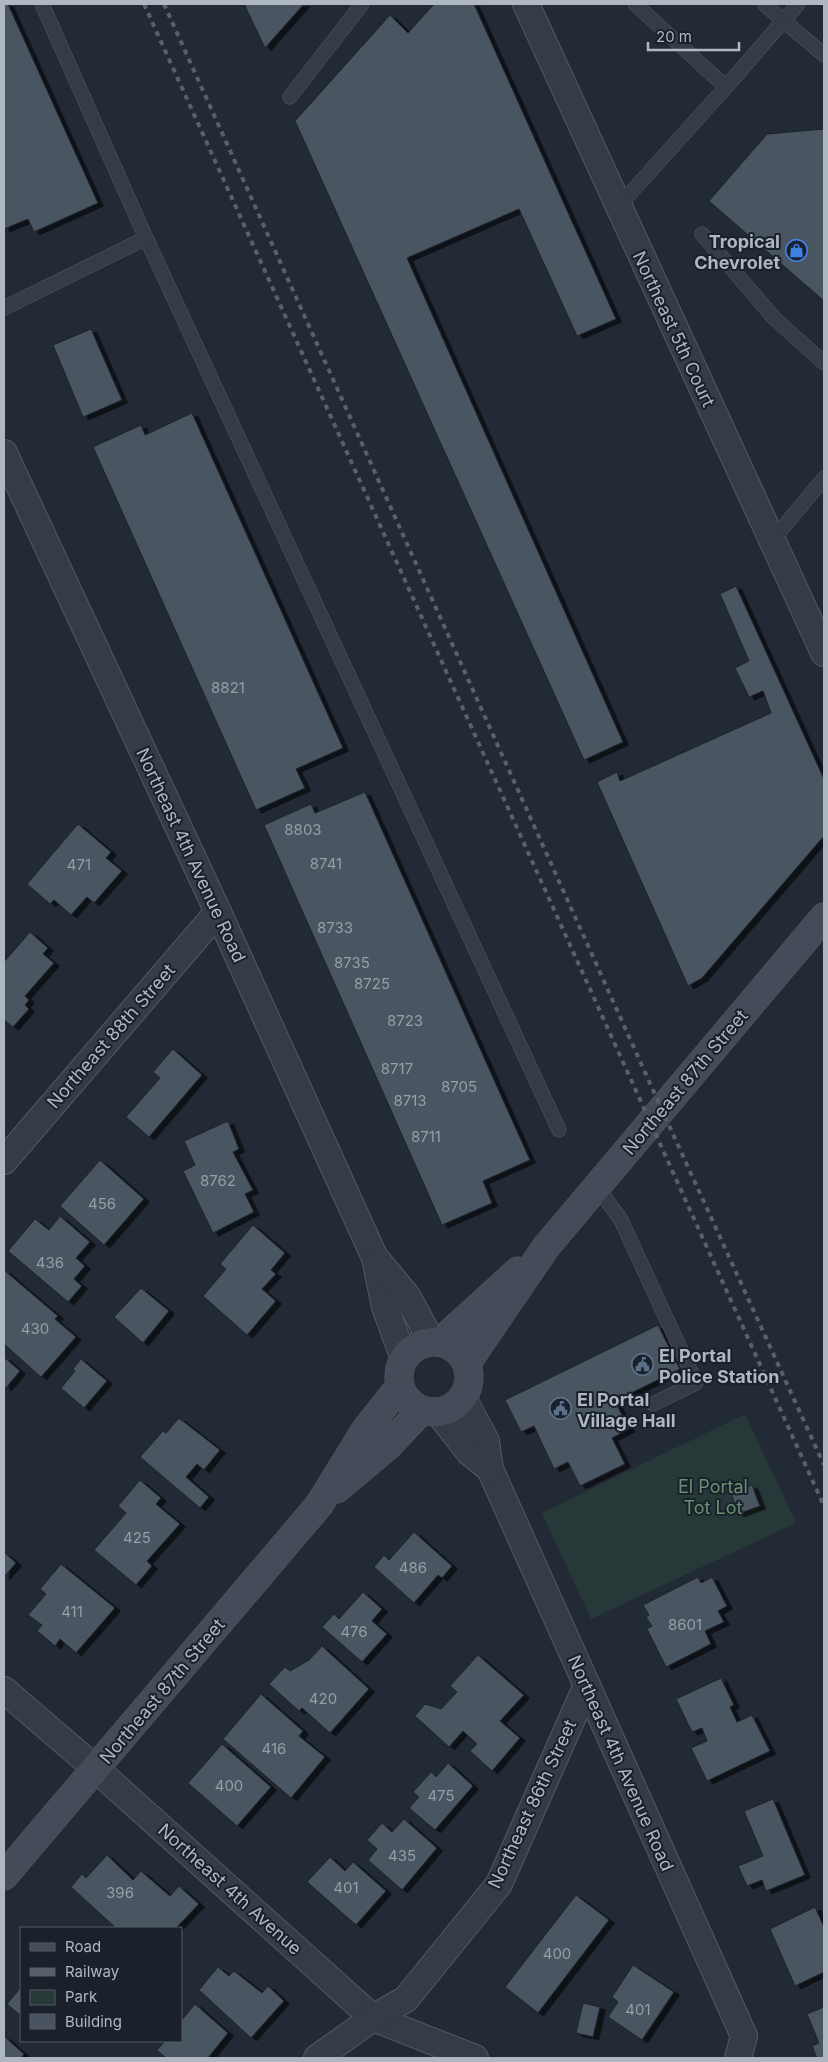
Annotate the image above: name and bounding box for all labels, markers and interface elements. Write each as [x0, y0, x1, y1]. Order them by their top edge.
scale bar [648, 20, 739, 52]
text: 20 m [656, 27, 692, 46]
place label: Tropical Chevrolet [694, 231, 780, 273]
shop icon: Tropical Chevrolet [784, 239, 808, 263]
street label: Northeast 5th Court [629, 248, 719, 410]
house number: 8821 [211, 678, 245, 697]
street label: Northeast 4th Avenue Road [132, 744, 250, 966]
house number: 8803 [284, 820, 322, 839]
house number: 8741 [310, 854, 342, 873]
house number: 471 [67, 855, 91, 874]
house number: 8733 [317, 918, 353, 937]
house number: 8735 [334, 953, 370, 972]
street label: Northeast 88th Street [43, 960, 179, 1112]
house number: 8725 [354, 974, 390, 993]
street label: Northeast 87th Street [618, 1005, 752, 1159]
house number: 8723 [387, 1011, 423, 1030]
house number: 8717 [381, 1059, 413, 1078]
house number: 8705 [441, 1077, 477, 1096]
house number: 8713 [393, 1091, 427, 1110]
house number: 8711 [411, 1127, 441, 1146]
house number: 8762 [200, 1171, 236, 1190]
house number: 456 [88, 1194, 116, 1213]
house number: 436 [36, 1253, 64, 1272]
house number: 430 [21, 1319, 49, 1338]
place label: El Portal Police Station [659, 1345, 780, 1387]
public building icon: El Portal Police Station [631, 1353, 655, 1377]
place label: El Portal Village Hall [577, 1389, 676, 1431]
public building icon: El Portal Village Hall [549, 1397, 573, 1421]
park label: El Portal Tot Lot [678, 1476, 748, 1518]
house number: 425 [123, 1528, 151, 1547]
house number: 486 [399, 1558, 427, 1577]
house number: 411 [61, 1602, 83, 1621]
street label: Northeast 87th Street [95, 1614, 229, 1768]
house number: 8601 [668, 1615, 702, 1634]
house number: 476 [340, 1622, 368, 1641]
street label: Northeast 4th Avenue Road [564, 1652, 678, 1874]
house number: 420 [309, 1689, 337, 1708]
street label: Northeast 86th Street [484, 1716, 580, 1892]
house number: 416 [262, 1739, 286, 1758]
house number: 400 [215, 1776, 243, 1795]
house number: 475 [427, 1786, 455, 1805]
street label: Northeast 4th Avenue [154, 1819, 306, 1959]
house number: 435 [388, 1846, 416, 1865]
house number: 401 [333, 1878, 359, 1897]
house number: 396 [106, 1883, 134, 1902]
legend [20, 1927, 182, 2042]
text: Road [65, 1937, 101, 1956]
house number: 400 [543, 1944, 571, 1963]
text: Railway [65, 1962, 120, 1981]
text: Park [65, 1987, 98, 2006]
house number: 401 [625, 2000, 651, 2019]
text: Building [65, 2012, 122, 2031]

